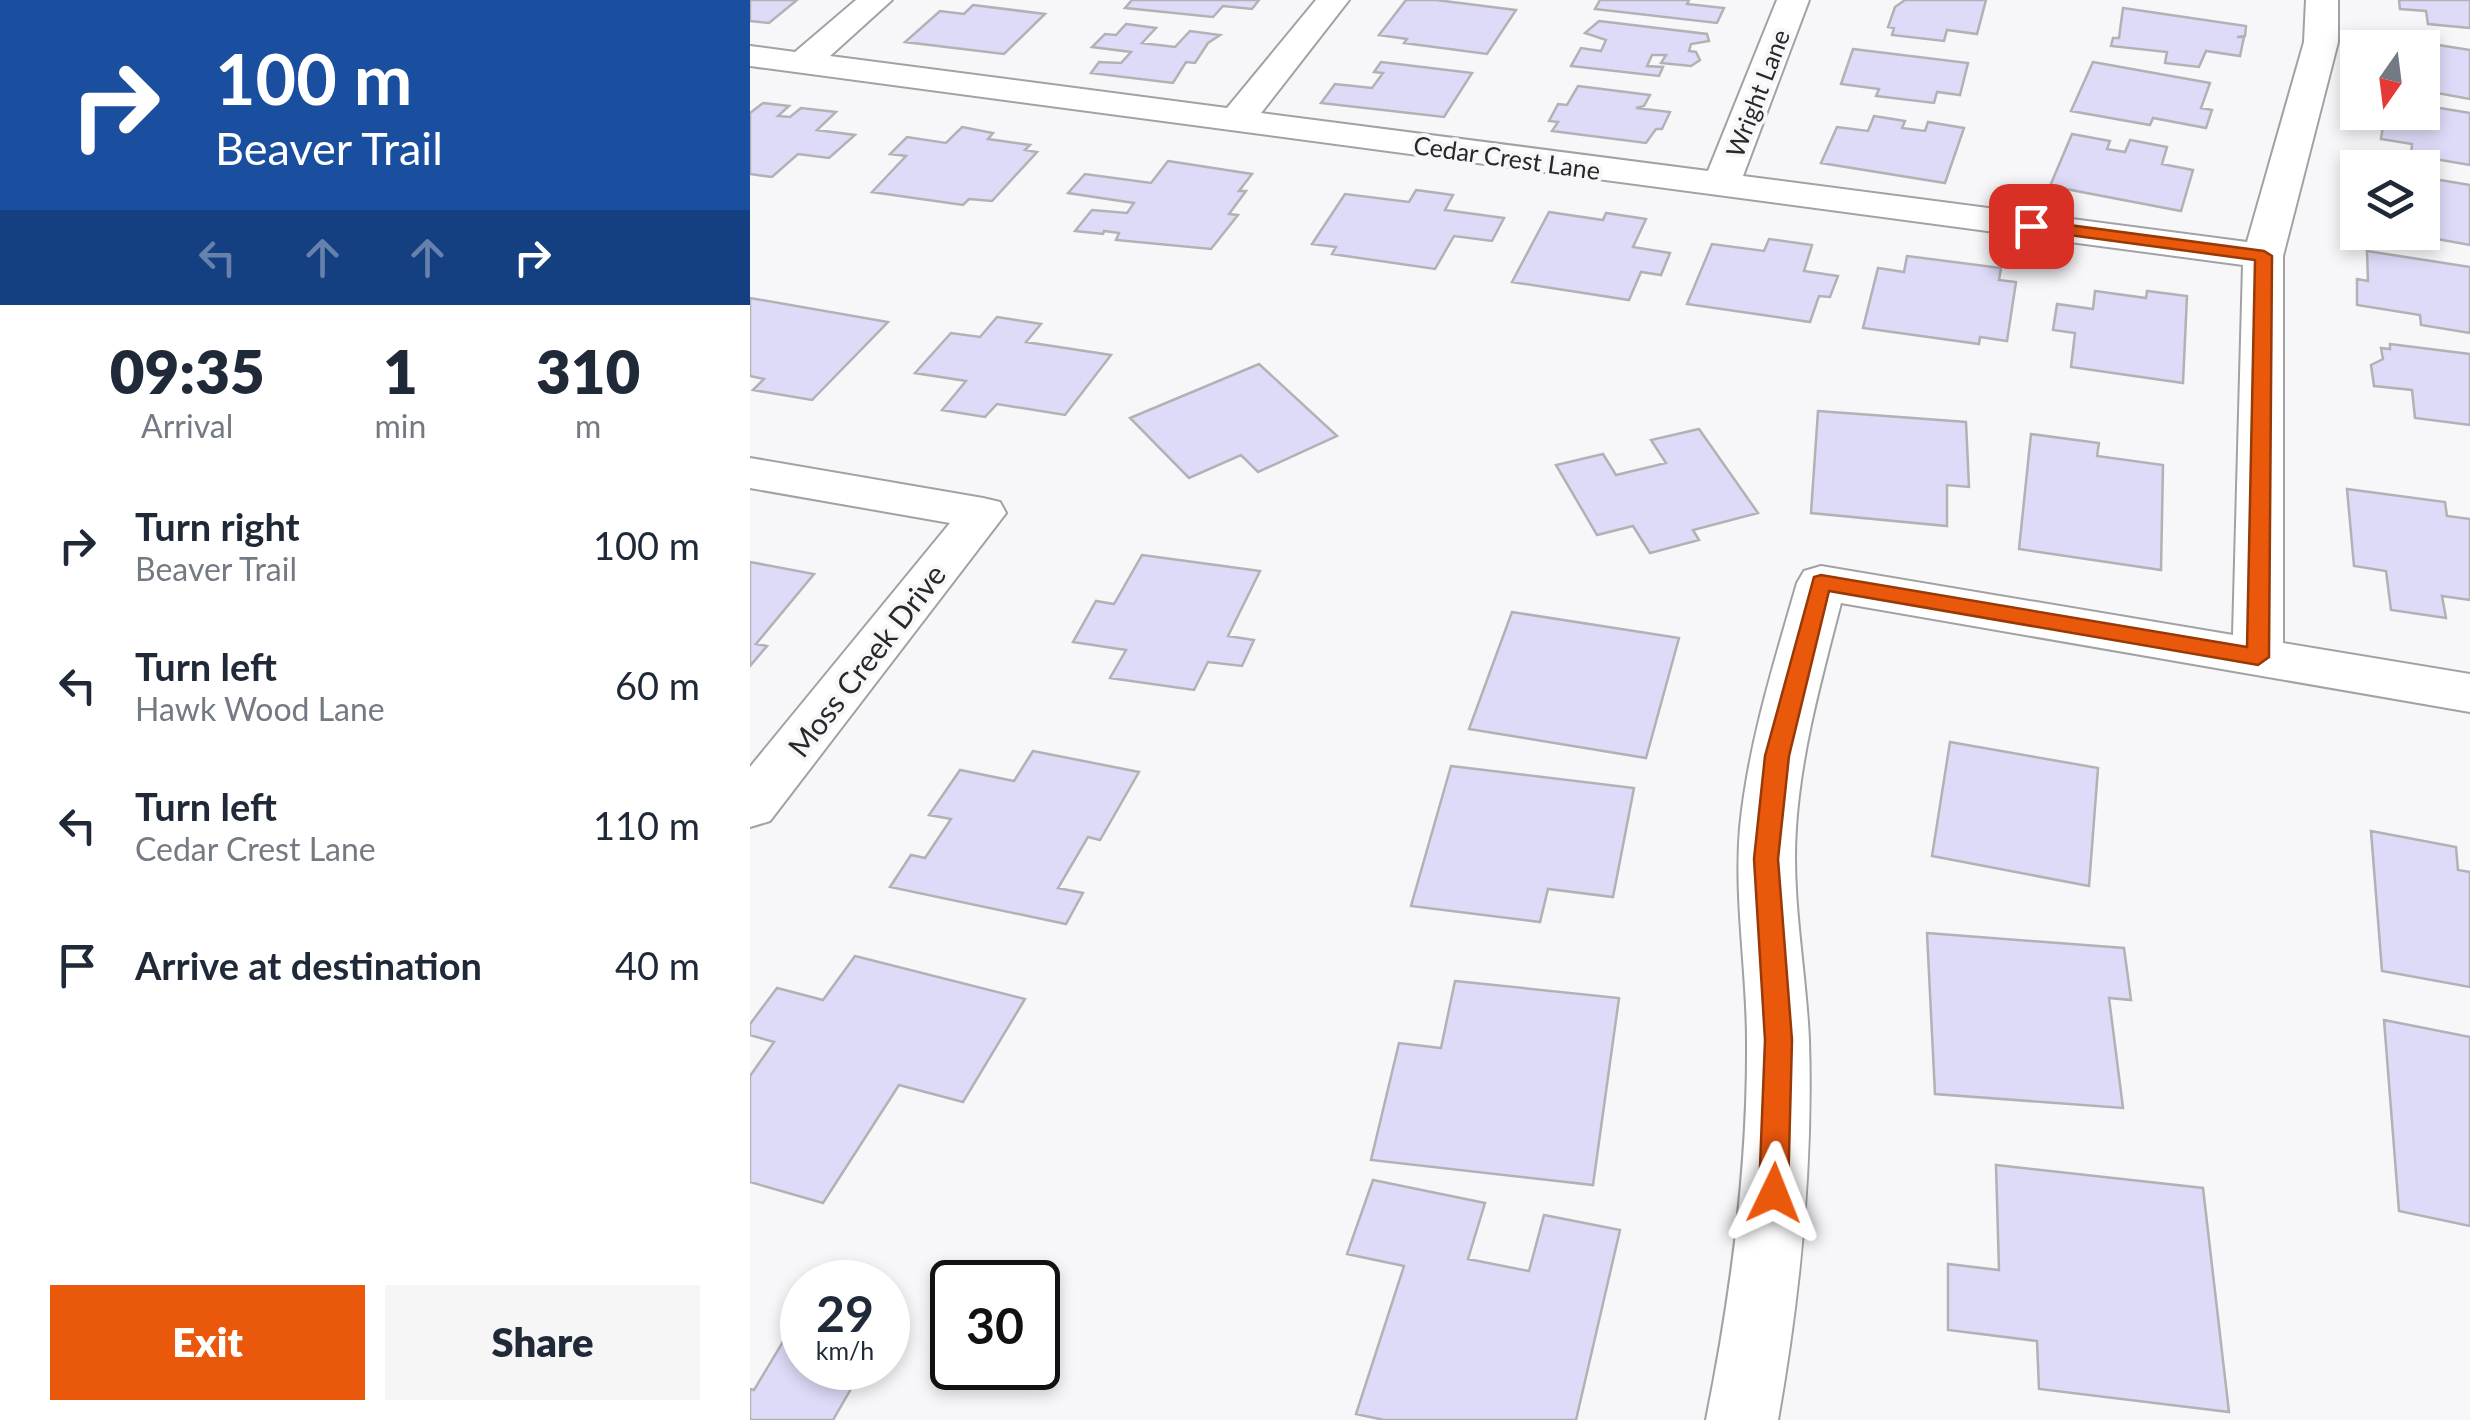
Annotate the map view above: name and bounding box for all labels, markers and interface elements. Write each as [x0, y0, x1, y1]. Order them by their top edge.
street label: Wright Lane [1719, 25, 1795, 161]
north arrow [2340, 30, 2440, 130]
map controls [2340, 30, 2440, 250]
text: 100 m [215, 36, 412, 120]
icon: right [50, 40, 180, 170]
text: Beaver Trail [215, 121, 443, 175]
street label: Cedar Crest Lane [1412, 129, 1602, 185]
button: layers [2340, 150, 2440, 250]
pin [1989, 184, 2074, 269]
icon: arrive [2004, 199, 2059, 254]
icon: left [190, 230, 245, 285]
icon: ahead [295, 230, 350, 285]
icon: ahead [400, 230, 455, 285]
icon: right [505, 230, 560, 285]
text: 09:35 [110, 335, 265, 407]
text: 1 [383, 335, 418, 407]
text: 310 [536, 335, 640, 407]
text: Arrival [141, 406, 233, 445]
text: min [374, 406, 426, 445]
text: m [575, 406, 601, 445]
text: Turn right [135, 503, 300, 549]
icon: right [50, 518, 105, 573]
text: 100 m [593, 522, 700, 568]
text: Beaver Trail [135, 549, 297, 588]
street label: Moss Creek Drive [780, 557, 952, 763]
text: Turn left [135, 643, 277, 689]
icon: left [50, 658, 105, 713]
text: 60 m [615, 662, 700, 708]
text: Hawk Wood Lane [135, 689, 385, 728]
text: Turn left [135, 783, 277, 829]
icon: left [50, 798, 105, 853]
text: 110 m [593, 802, 700, 848]
text: Cedar Crest Lane [135, 829, 376, 868]
icon: arrive [50, 938, 105, 993]
text: Arrive at destination [135, 942, 482, 988]
text: 40 m [615, 942, 700, 988]
position arrow [1722, 1141, 1826, 1245]
speed limit sign: 30 [930, 1260, 1060, 1390]
text: 29 [816, 1283, 874, 1343]
button: Exit [50, 1285, 365, 1400]
button: Share [385, 1285, 700, 1400]
text: km/h [816, 1335, 874, 1365]

